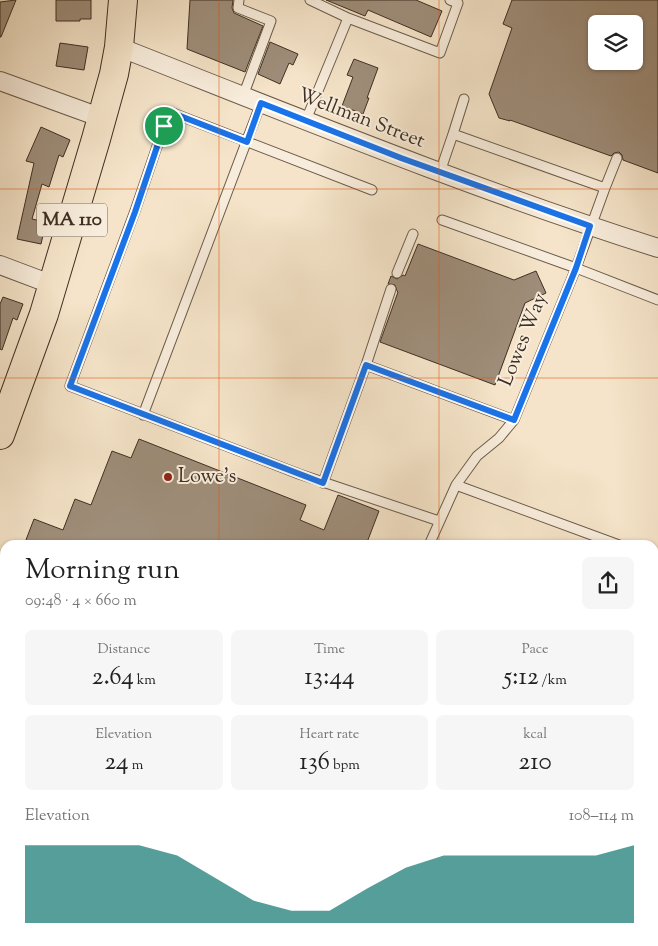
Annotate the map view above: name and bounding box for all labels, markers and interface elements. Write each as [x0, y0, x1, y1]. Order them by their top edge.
map controls [588, 15, 643, 70]
button: layers [588, 15, 643, 70]
street label: Wellman Street [293, 81, 429, 157]
pin [143, 105, 185, 147]
icon: arrive [150, 112, 178, 140]
road number: MA 110 [37, 204, 107, 236]
street label: Lowes Way [492, 289, 556, 391]
place label: Lowe's [178, 463, 236, 492]
marker: Lowe's [162, 471, 174, 483]
text: Morning run [25, 551, 180, 591]
button: share [582, 557, 634, 609]
text: 09:48 · 4 × 660 m [25, 590, 137, 613]
text: Distance [97, 640, 150, 660]
text: Time [314, 640, 345, 660]
text: Pace [522, 640, 549, 660]
text: 2.64 [92, 660, 134, 696]
text: 13:44 [304, 660, 355, 696]
text: 5:12 [503, 660, 539, 696]
text: km [134, 671, 156, 691]
text: /km [539, 671, 567, 691]
text: Elevation [95, 725, 152, 745]
text: Heart rate [300, 725, 359, 745]
text: kcal [523, 725, 547, 745]
text: 24 [104, 745, 129, 781]
text: 136 [299, 745, 330, 781]
text: 210 [519, 745, 552, 781]
text: m [129, 756, 143, 776]
text: bpm [330, 756, 360, 776]
text: Elevation [25, 805, 90, 828]
text: 108–114 m [569, 805, 634, 828]

